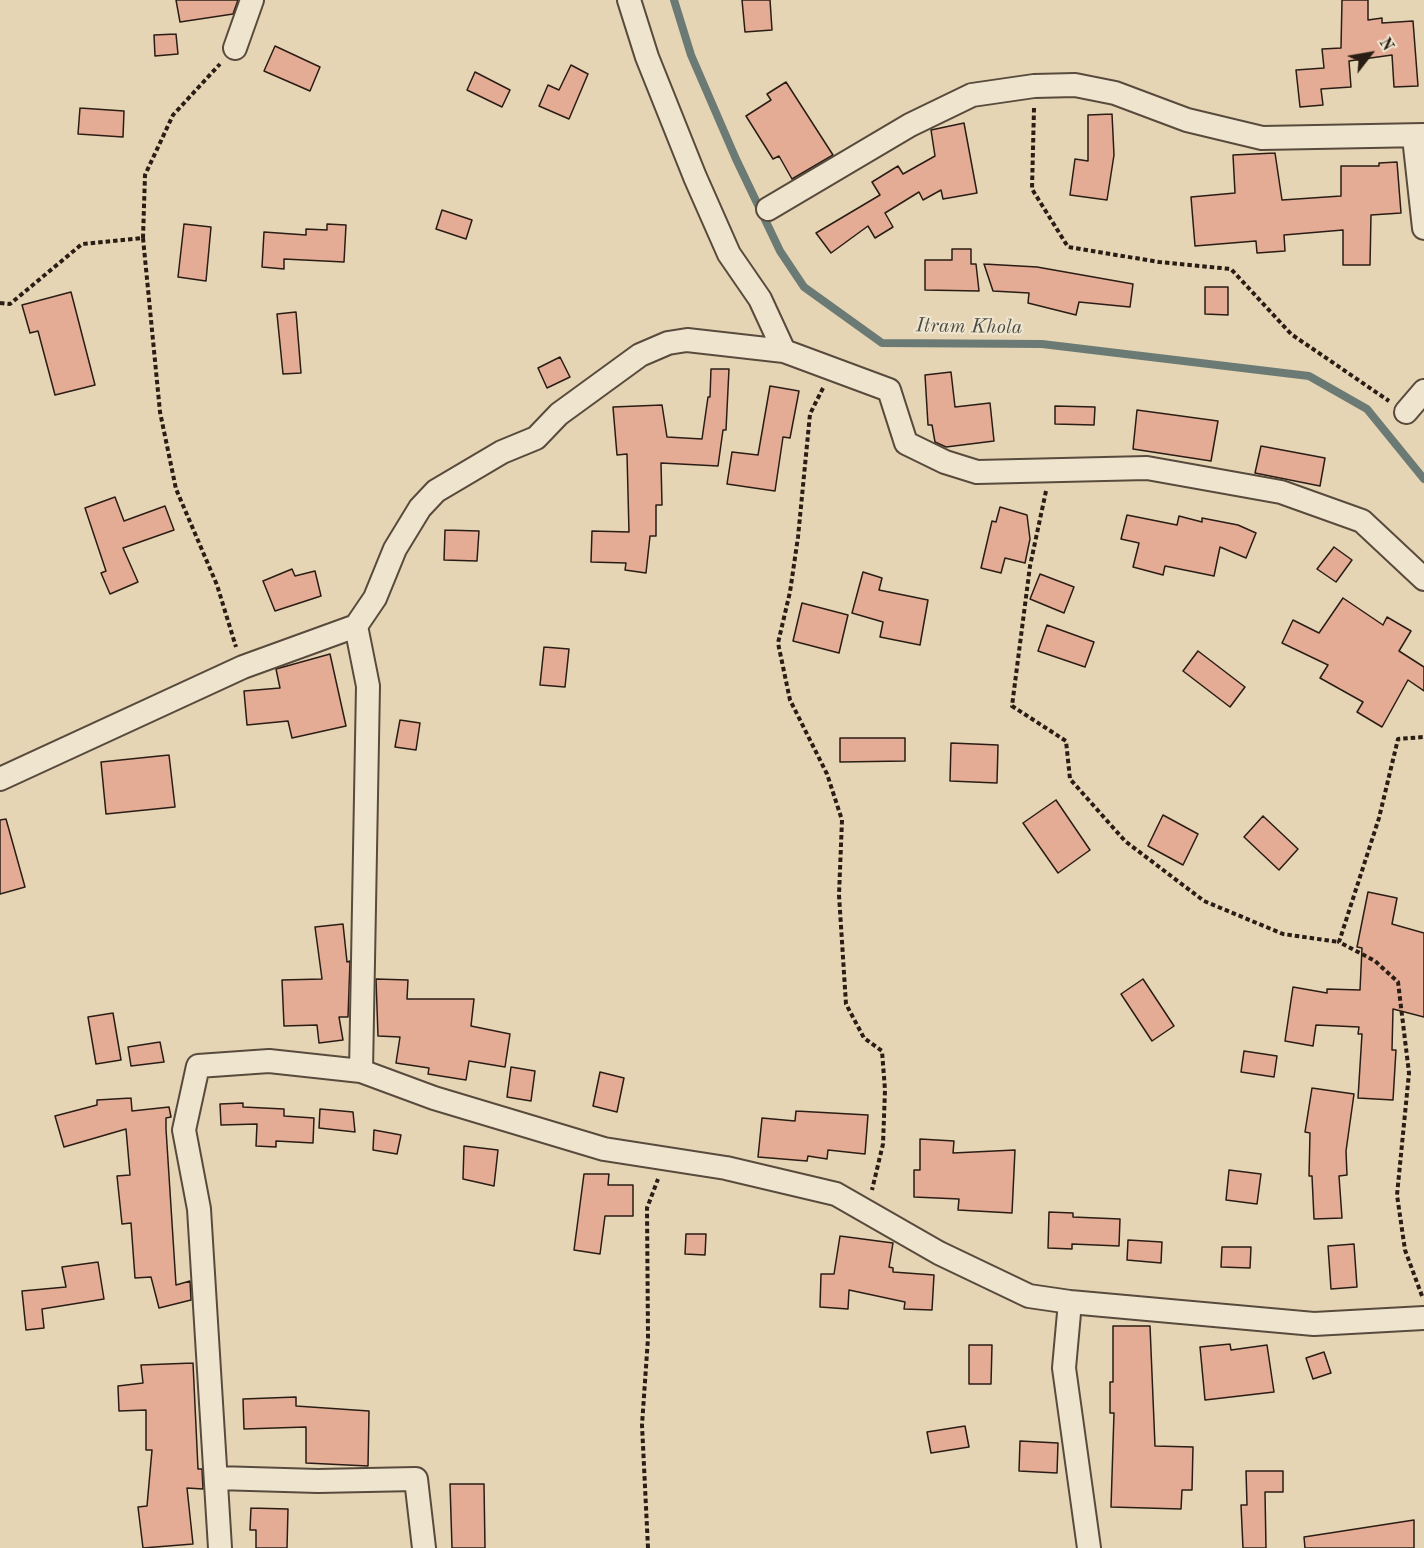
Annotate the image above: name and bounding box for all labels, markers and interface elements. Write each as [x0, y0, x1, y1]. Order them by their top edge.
north arrow [1340, 24, 1400, 84]
text: N [1375, 35, 1395, 54]
water label: Itram Khola [916, 314, 1022, 340]

